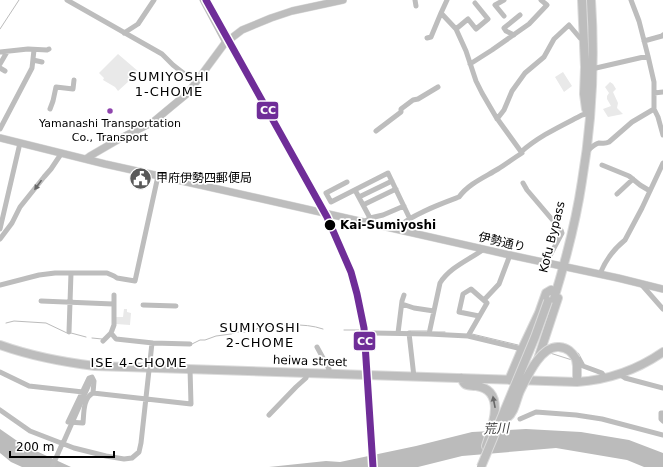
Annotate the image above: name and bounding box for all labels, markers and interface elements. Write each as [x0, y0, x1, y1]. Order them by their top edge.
district label: SUMIYOSHI 1-CHOME [128, 69, 210, 99]
line badge: CC [256, 101, 279, 120]
text: CC [260, 104, 276, 117]
marker: Yamanashi Transportation Co., Transport [105, 106, 115, 116]
place label: Yamanashi Transportation Co., Transport [38, 117, 181, 144]
public building icon: 甲府伊勢四郵便局 [127, 165, 153, 191]
place label: 甲府伊勢四郵便局 [156, 171, 252, 185]
one-way arrow [34, 179, 42, 190]
street label: Kofu Bypass [536, 200, 568, 274]
marker: Kai-Sumiyoshi [323, 218, 337, 232]
place label: Kai-Sumiyoshi [340, 218, 436, 232]
street label: 伊勢通り [477, 230, 527, 254]
district label: SUMIYOSHI 2-CHOME [219, 320, 301, 350]
line badge: CC [353, 331, 376, 351]
text: CC [357, 335, 373, 348]
street label: heiwa street [273, 353, 348, 369]
district label: ISE 4-CHOME [91, 355, 187, 370]
one-way arrow [490, 396, 496, 409]
water label: 荒川 [483, 420, 511, 436]
scale bar [10, 433, 114, 459]
text: 200 m [16, 440, 54, 454]

